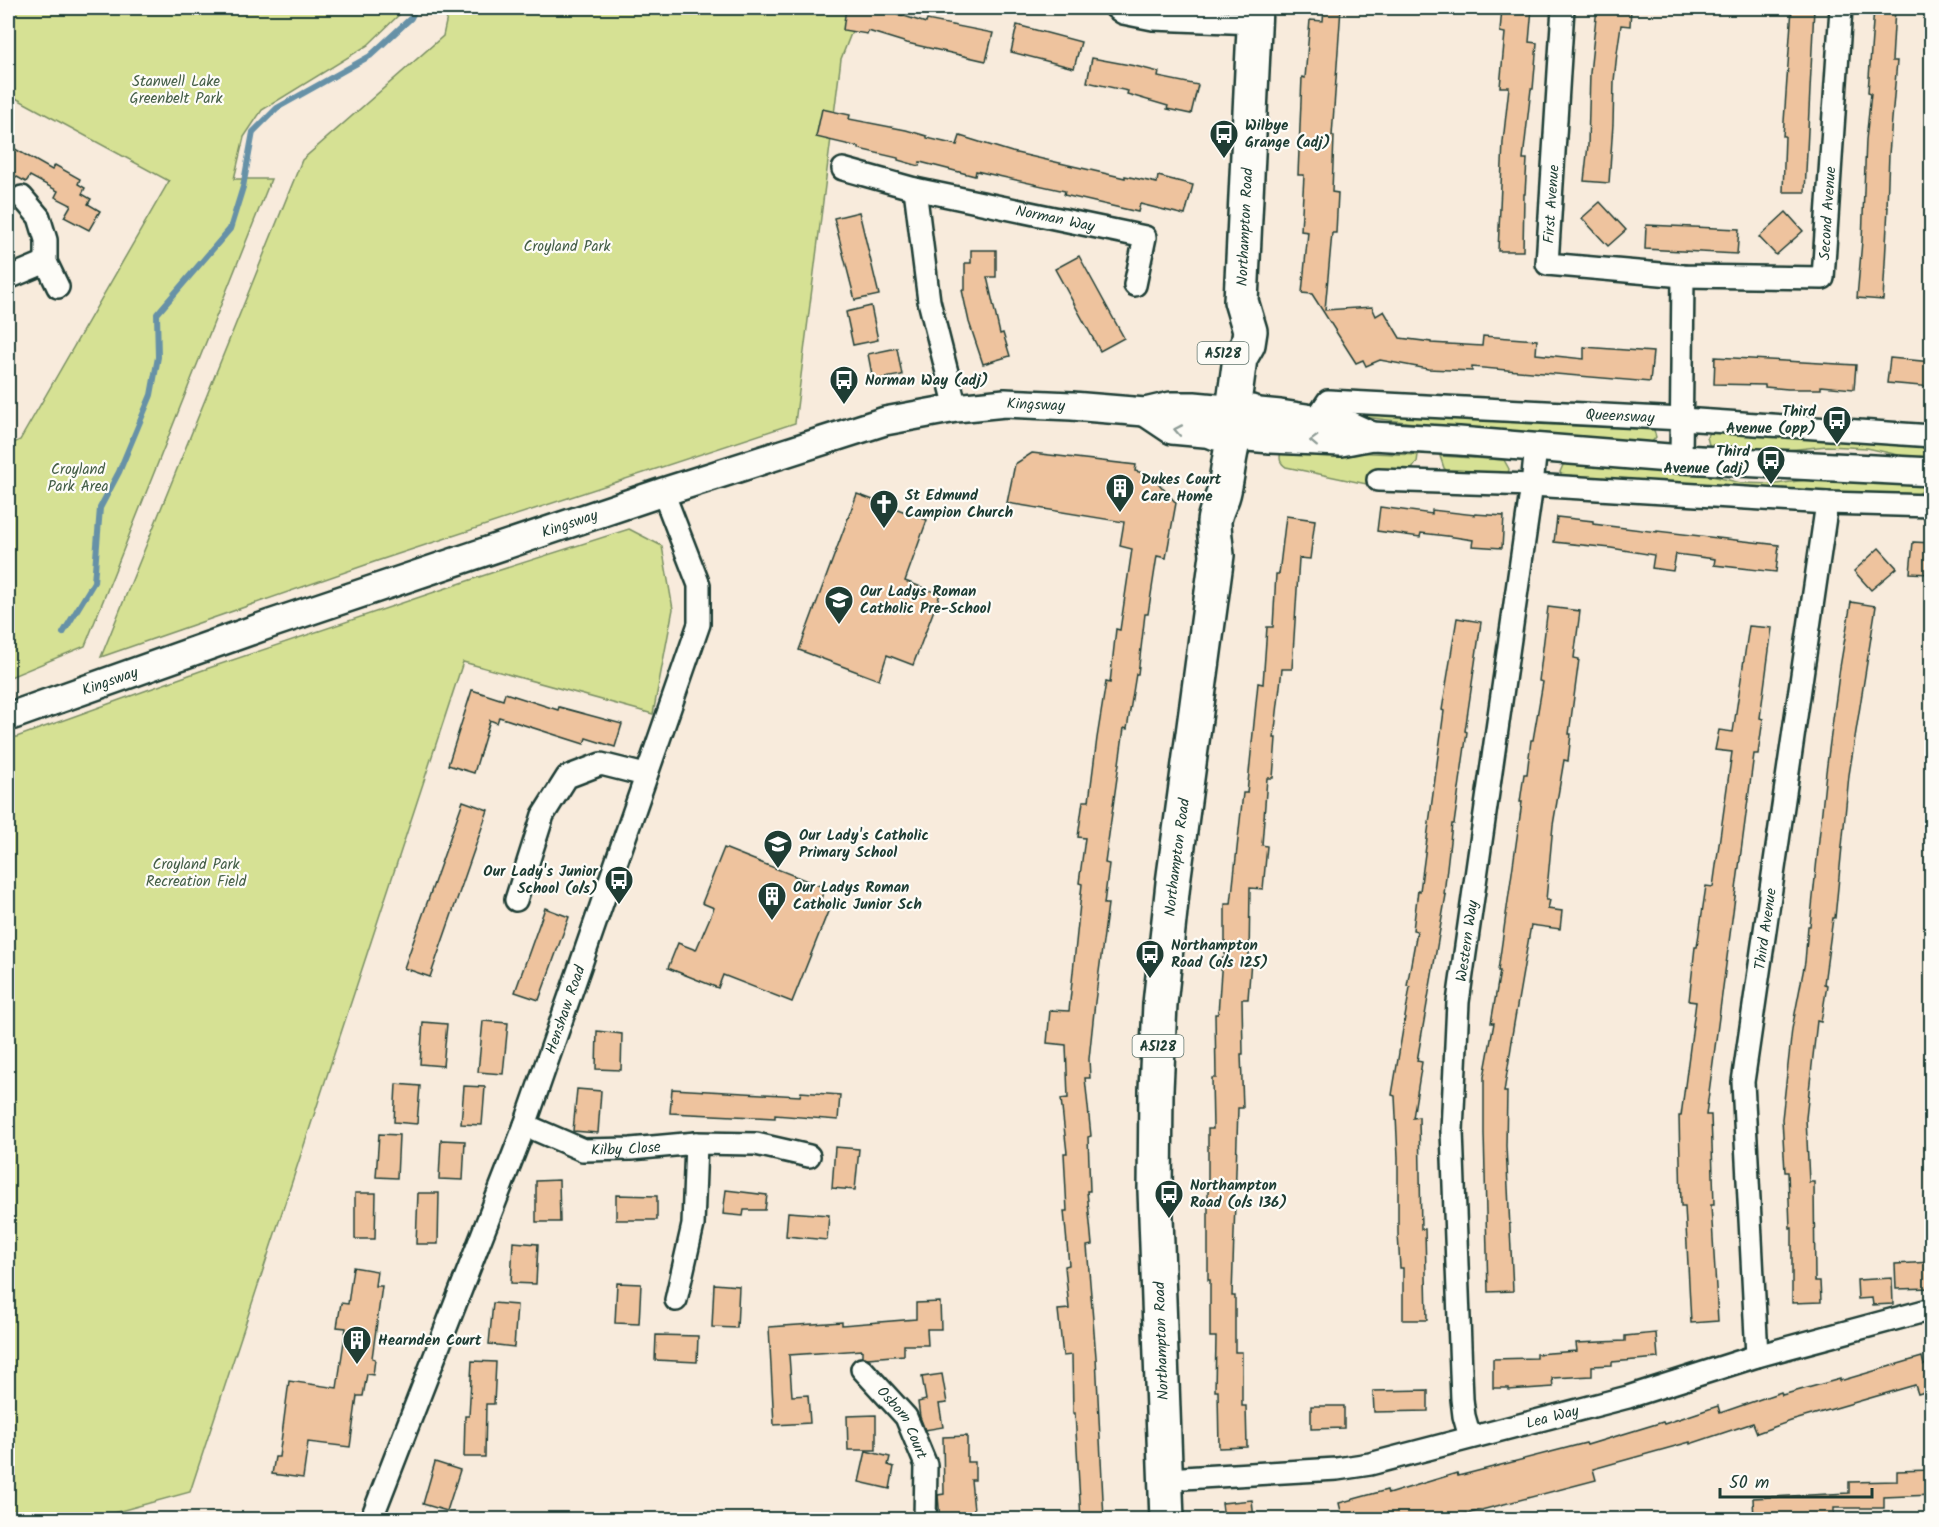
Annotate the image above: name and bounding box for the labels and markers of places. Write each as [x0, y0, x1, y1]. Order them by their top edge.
place label: Wilbye Grange (adj) [1245, 114, 1330, 155]
bus stop icon: Wilbye Grange (adj) [1208, 118, 1240, 160]
bus stop icon: Norman Way (adj) [828, 364, 860, 406]
place label: Norman Way (adj) [865, 369, 989, 393]
place label: Third Avenue (opp) [1726, 400, 1817, 441]
bus stop icon: Third Avenue (opp) [1821, 404, 1853, 446]
place label: Third Avenue (adj) [1663, 440, 1751, 481]
bus stop icon: Third Avenue (adj) [1755, 444, 1787, 486]
place label: Dukes Court Care Home [1141, 468, 1222, 509]
building icon: Dukes Court Care Home [1104, 472, 1136, 514]
place label: St Edmund Campion Church [905, 484, 1013, 525]
church icon: St Edmund Campion Church [868, 488, 900, 530]
place label: Our Ladys Roman Catholic Pre-School [860, 580, 991, 621]
school or university icon: Our Ladys Roman Catholic Pre-School [823, 584, 855, 626]
place label: Our Lady's Catholic Primary School [799, 824, 929, 865]
school or university icon: Our Lady's Catholic Primary School [762, 828, 794, 870]
place label: Our Lady's Junior School (o/s) [483, 860, 599, 901]
bus stop icon: Our Lady's Junior School (o/s) [603, 864, 635, 906]
place label: Our Ladys Roman Catholic Junior Sch [793, 876, 922, 917]
building icon: Our Ladys Roman Catholic Junior Sch [756, 880, 788, 922]
place label: Northampton Road (o/s 125) [1171, 934, 1268, 975]
bus stop icon: Northampton Road (o/s 125) [1134, 938, 1166, 980]
place label: Northampton Road (o/s 136) [1190, 1174, 1287, 1215]
bus stop icon: Northampton Road (o/s 136) [1153, 1178, 1185, 1220]
building icon: Hearnden Court [341, 1324, 373, 1366]
place label: Hearnden Court [378, 1329, 482, 1353]

